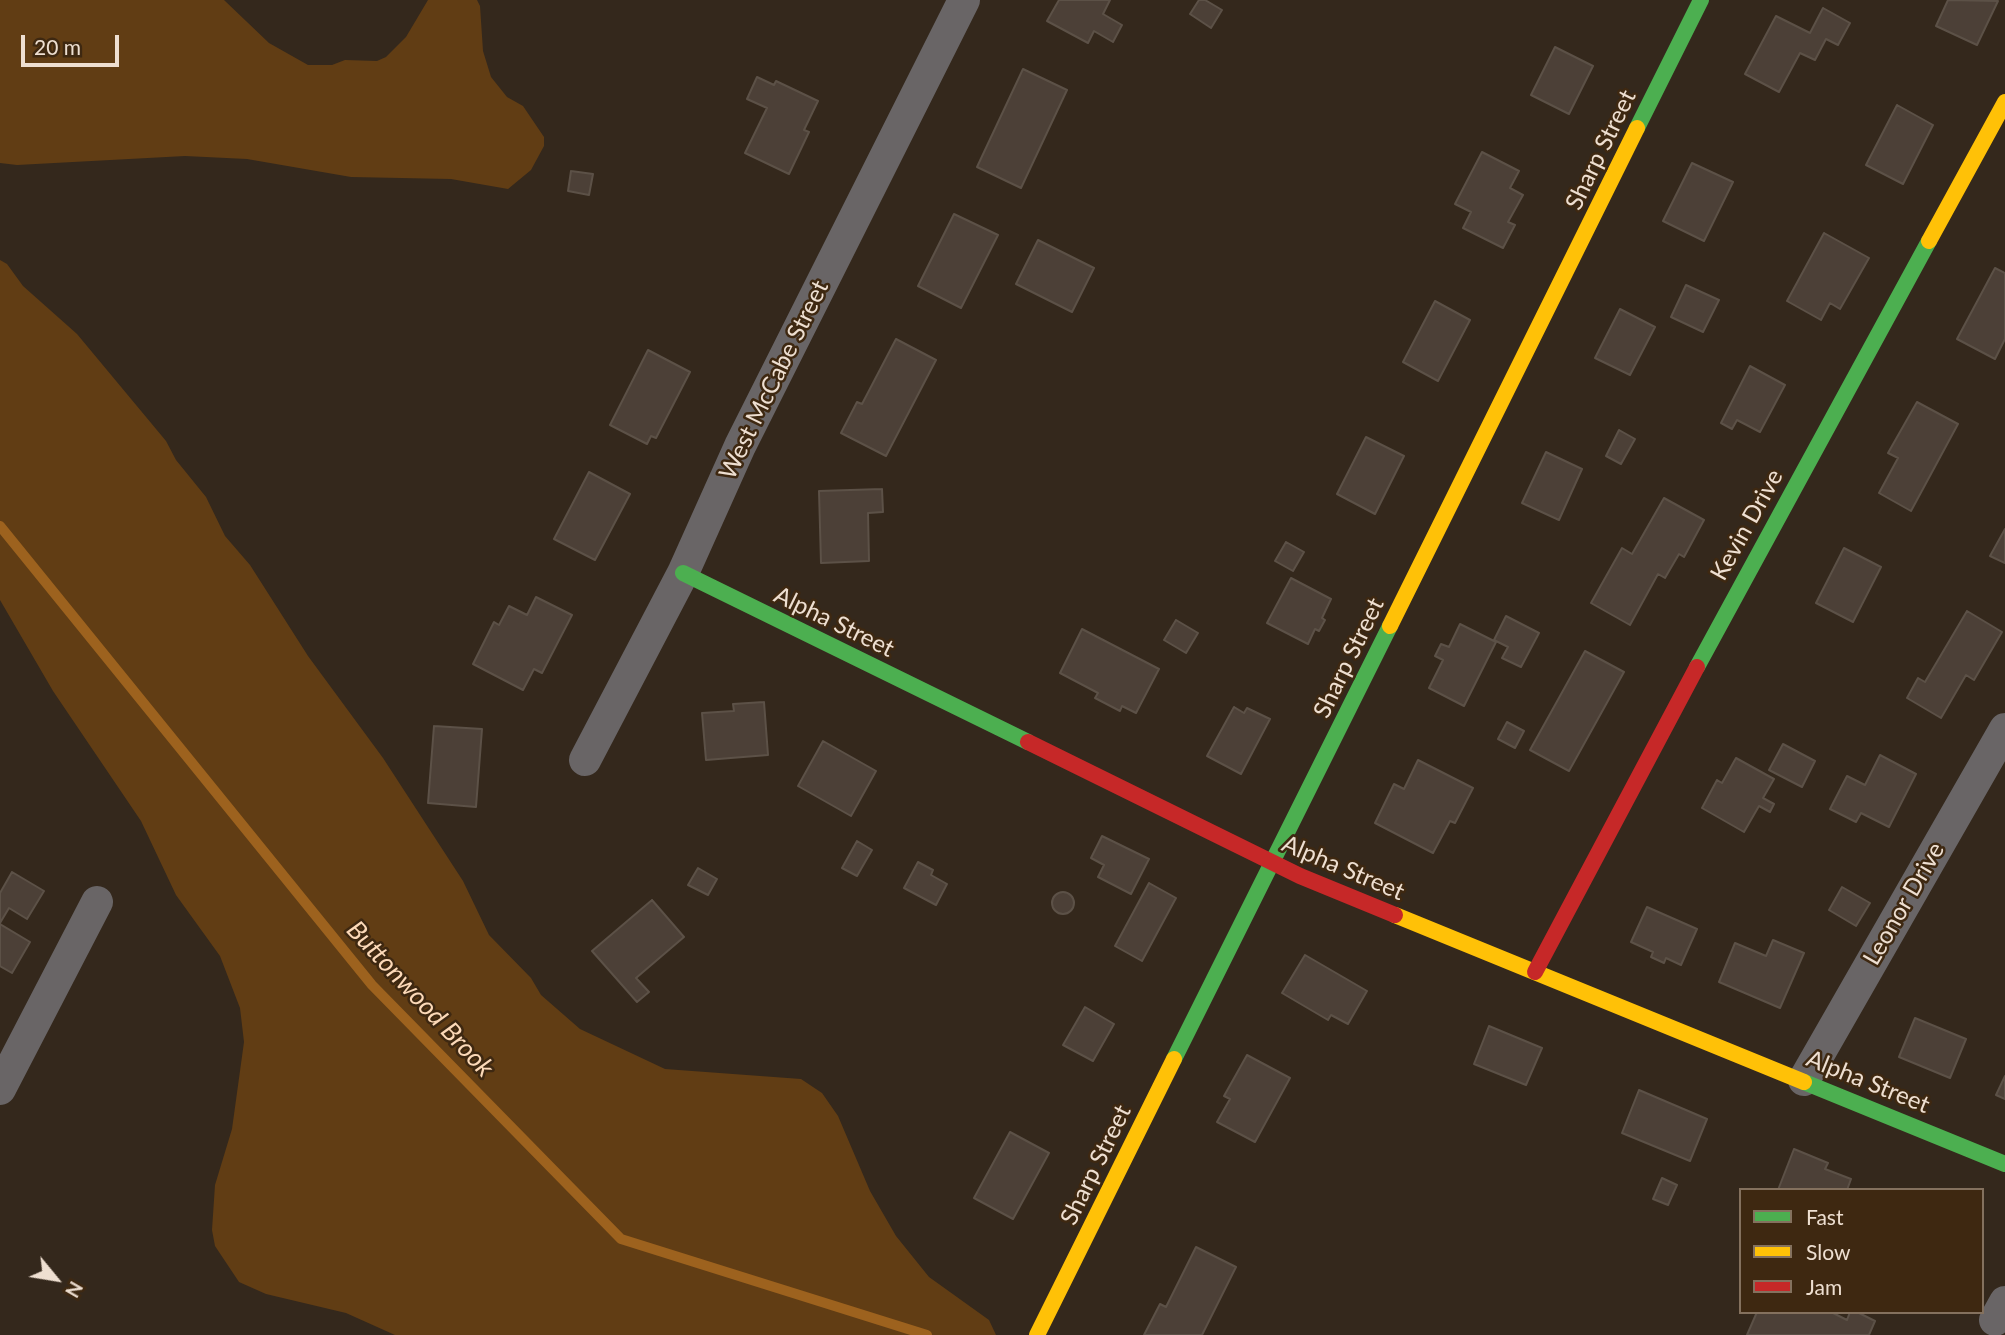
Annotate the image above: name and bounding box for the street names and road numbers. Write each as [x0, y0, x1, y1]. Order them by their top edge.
street label: Sharp Street [1560, 85, 1642, 215]
street label: West McCabe Street [713, 276, 835, 484]
street label: Kevin Drive [1705, 465, 1789, 585]
street label: Alpha Street [769, 581, 899, 663]
street label: Sharp Street [1308, 593, 1390, 723]
street label: Alpha Street [1278, 829, 1408, 907]
street label: Leonor Drive [1857, 838, 1951, 970]
street label: Alpha Street [1802, 1044, 1934, 1120]
street label: Sharp Street [1055, 1100, 1137, 1230]

